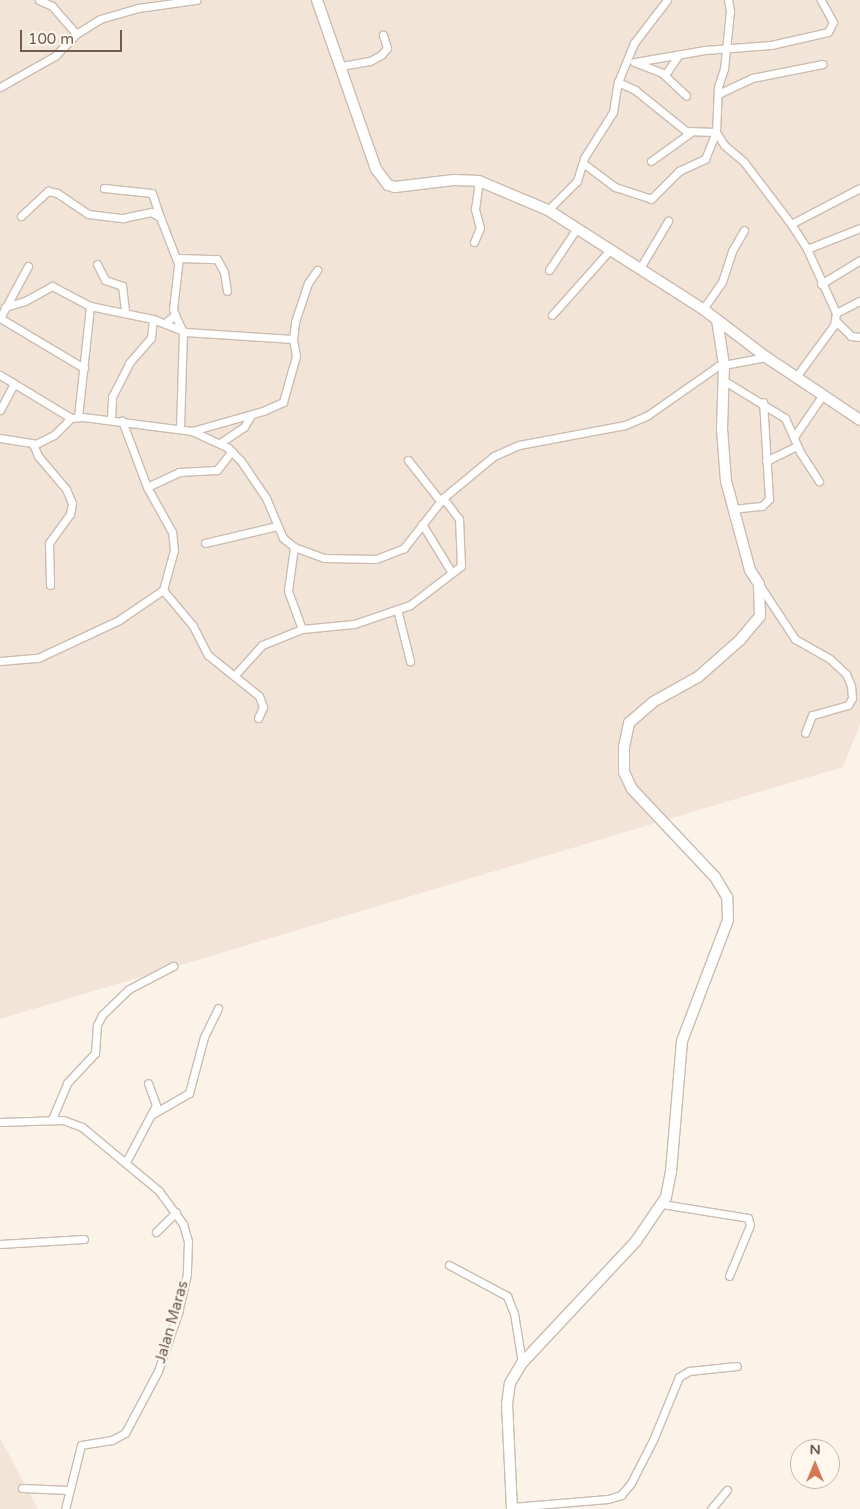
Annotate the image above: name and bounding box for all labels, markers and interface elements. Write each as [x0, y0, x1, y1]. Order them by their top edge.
scale bar [22, 20, 125, 52]
text: 100 m [28, 30, 74, 48]
street label: Jalan Maras [152, 1279, 192, 1365]
north arrow [790, 1439, 840, 1489]
text: N [809, 1441, 821, 1458]

